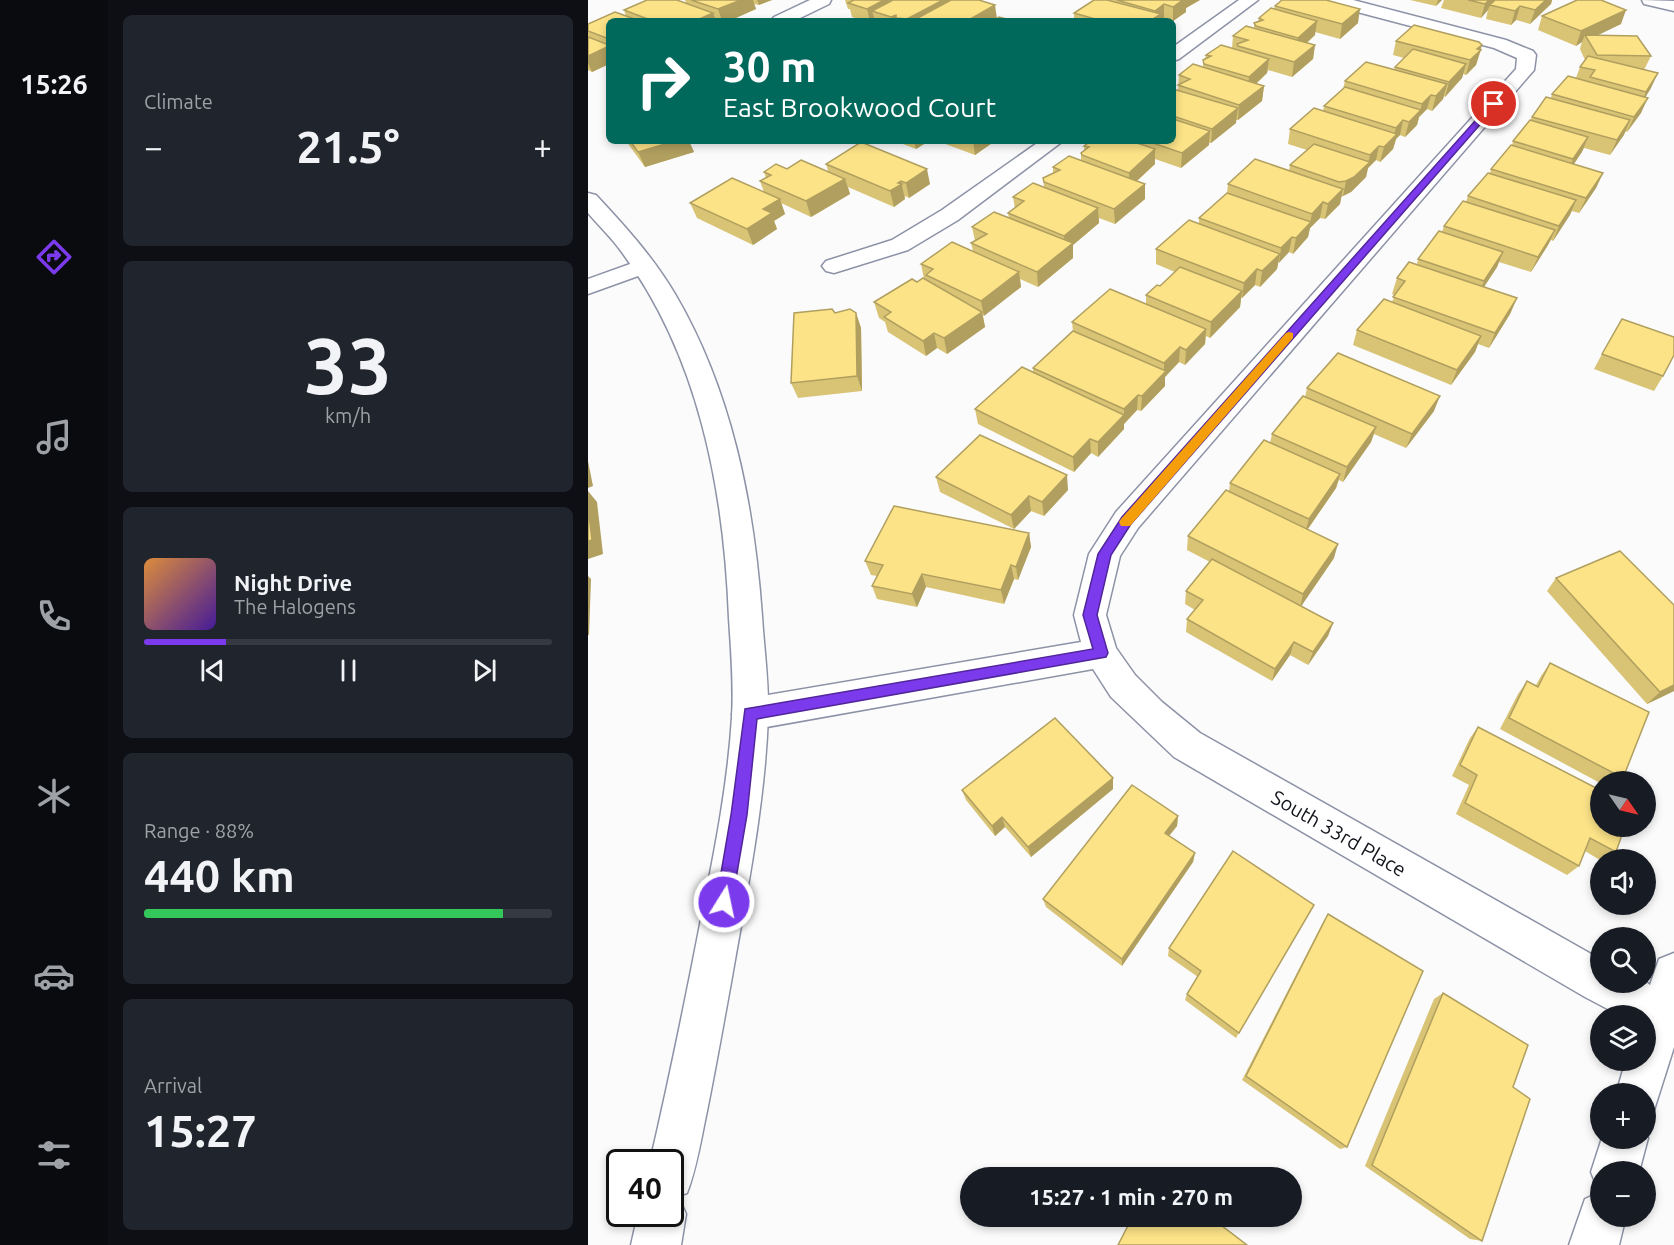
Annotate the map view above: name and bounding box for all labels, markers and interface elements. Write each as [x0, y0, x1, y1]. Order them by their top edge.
icon: right [624, 42, 702, 120]
text: 30 m [723, 43, 817, 90]
text: 15:26 [20, 69, 88, 99]
pin [1468, 78, 1519, 129]
icon: arrive [1477, 87, 1510, 120]
text: Climate [144, 90, 213, 113]
text: East Brookwood Court [723, 92, 996, 122]
text: 21.5° [296, 121, 400, 172]
text: − [144, 128, 163, 165]
text: + [533, 128, 552, 165]
icon: directions [33, 236, 75, 278]
text: 33 [304, 321, 392, 409]
text: km/h [325, 404, 371, 427]
icon: music [33, 416, 75, 458]
text: Night Drive [234, 570, 352, 595]
icon: phone [33, 595, 75, 637]
text: The Halogens [234, 595, 356, 618]
icon: previous [196, 654, 229, 687]
icon: pause [332, 654, 365, 687]
icon: next [468, 654, 501, 687]
north arrow [1590, 771, 1656, 837]
map controls [1590, 771, 1656, 1227]
icon: climate [33, 775, 75, 817]
street label: South 33rd Place [1268, 785, 1410, 881]
text: Range · 88% [144, 819, 254, 842]
button: sound [1590, 849, 1656, 915]
text: 440 km [144, 850, 295, 901]
position arrow [692, 870, 756, 934]
button: search [1590, 927, 1656, 993]
icon: car [33, 955, 75, 997]
button: layers [1590, 1005, 1656, 1071]
text: Arrival [144, 1074, 202, 1097]
button: + [1590, 1083, 1656, 1149]
text: 15:27 [144, 1105, 257, 1156]
icon: filters [33, 1134, 75, 1176]
speed limit sign: 40 [606, 1149, 684, 1227]
button: − [1590, 1161, 1656, 1227]
text: 15:27 · 1 min · 270 m [1029, 1184, 1233, 1209]

